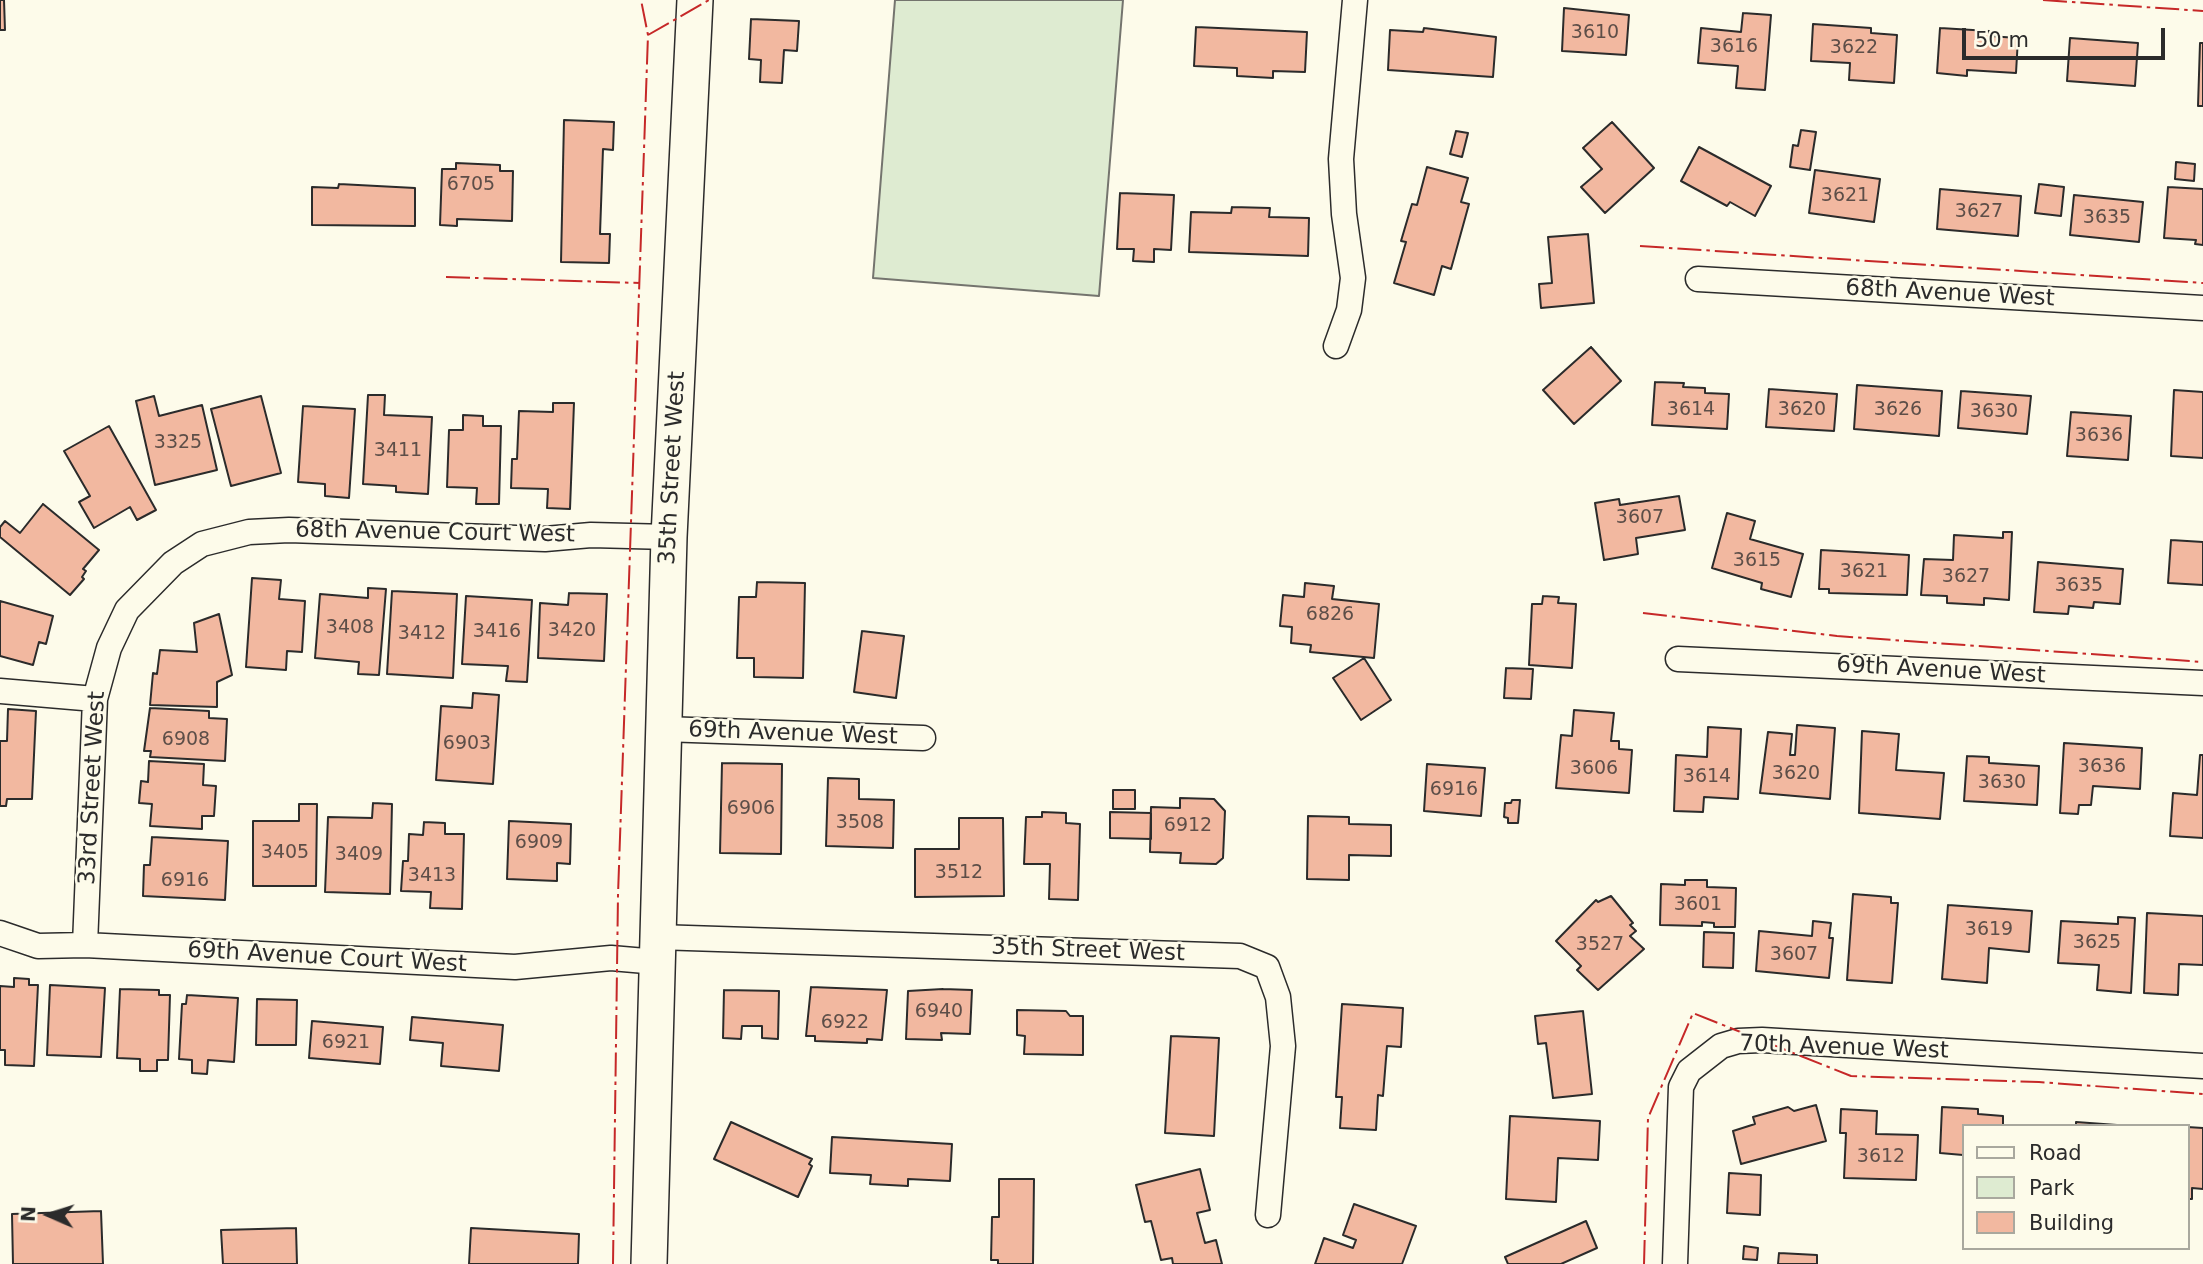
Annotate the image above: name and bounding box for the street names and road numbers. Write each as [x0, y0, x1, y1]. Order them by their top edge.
street label: 68th Avenue West [1845, 275, 2055, 313]
street label: 35th Street West [654, 370, 692, 566]
street label: 68th Avenue Court West [295, 517, 575, 549]
street label: 69th Avenue West [1836, 652, 2046, 690]
street label: 33rd Street West [74, 690, 112, 886]
street label: 69th Avenue West [688, 717, 898, 751]
street label: 35th Street West [991, 934, 1185, 968]
street label: 69th Avenue Court West [186, 937, 468, 979]
street label: 70th Avenue West [1739, 1031, 1949, 1065]

